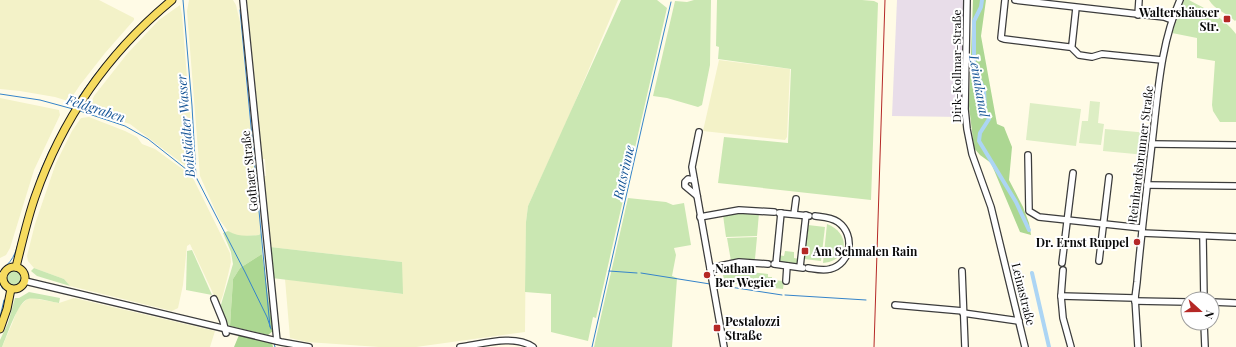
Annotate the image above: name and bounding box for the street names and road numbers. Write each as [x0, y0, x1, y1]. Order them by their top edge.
street label: Dirk-Kollmar-Straße [948, 9, 964, 123]
street label: Reinhardsbrunner Straße [1124, 85, 1156, 223]
street label: Gothaer Straße [237, 130, 261, 212]
street label: Leinastraße [1009, 261, 1039, 327]

